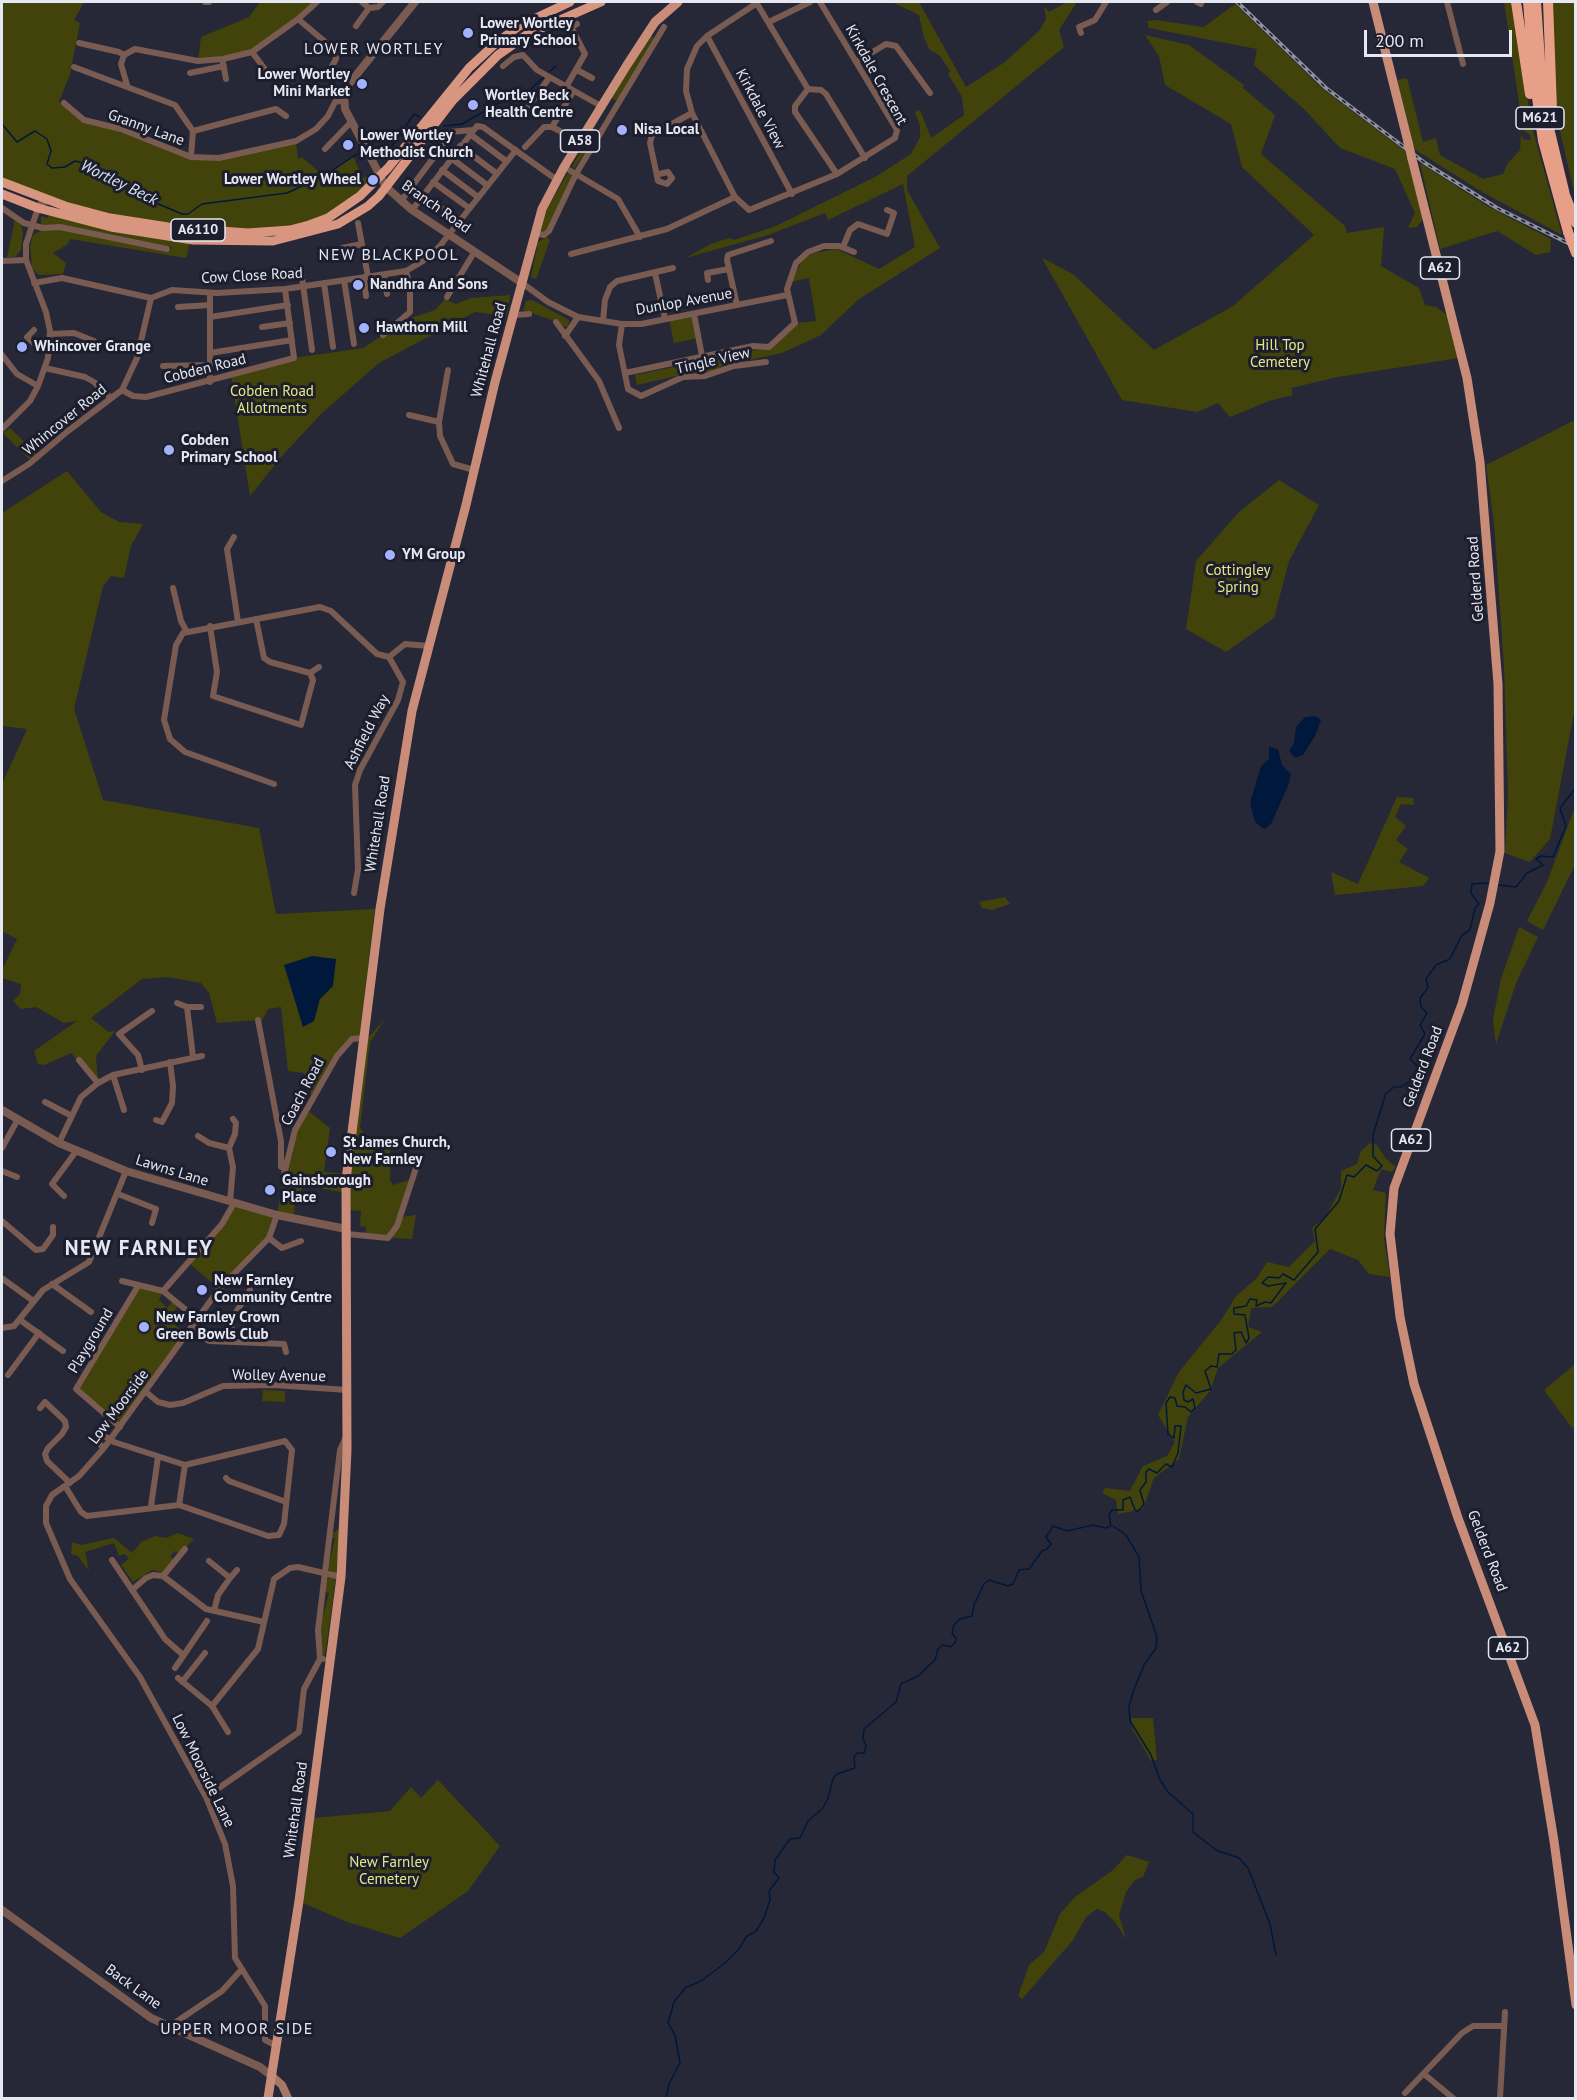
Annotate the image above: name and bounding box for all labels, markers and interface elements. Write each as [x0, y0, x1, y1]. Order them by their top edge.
place label: Lower Wortley Primary School [480, 15, 576, 50]
scale bar [1367, 18, 1516, 56]
street label: Kirkdale Crescent [841, 22, 911, 128]
marker: Lower Wortley Primary School [461, 26, 475, 40]
text: 200 m [1375, 29, 1424, 52]
district label: LOWER WORTLEY [304, 39, 444, 59]
place label: Lower Wortley Mini Market [257, 66, 350, 101]
street label: Kirkdale View [731, 66, 789, 152]
marker: Lower Wortley Mini Market [355, 77, 369, 91]
place label: Wortley Beck Health Centre [485, 87, 573, 122]
marker: Wortley Beck Health Centre [466, 98, 480, 112]
street label: Granny Lane [105, 106, 187, 150]
road number: M621 [1516, 107, 1564, 129]
place label: Nisa Local [634, 121, 699, 139]
marker: Nisa Local [615, 123, 629, 137]
place label: Lower Wortley Methodist Church [360, 127, 473, 162]
road number: A58 [560, 130, 600, 152]
marker: Lower Wortley Methodist Church [341, 138, 355, 152]
water label: Wortley Beck [77, 156, 161, 210]
place label: Lower Wortley Wheel [224, 171, 361, 189]
marker: Lower Wortley Wheel [366, 173, 380, 187]
street label: Branch Road [398, 177, 474, 237]
road number: A6110 [171, 219, 225, 241]
district label: NEW BLACKPOOL [319, 245, 459, 265]
road number: A62 [1420, 257, 1460, 279]
street label: Cow Close Road [201, 264, 303, 288]
place label: Nandhra And Sons [370, 276, 488, 294]
marker: Nandhra And Sons [351, 278, 365, 292]
street label: Dunlop Avenue [634, 285, 734, 319]
street label: Whitehall Road [468, 301, 510, 399]
place label: Hawthorn Mill [376, 319, 467, 337]
marker: Hawthorn Mill [357, 321, 371, 335]
park label: Hill Top Cemetery [1250, 337, 1310, 372]
place label: Whincover Grange [34, 338, 151, 356]
marker: Whincover Grange [15, 340, 29, 354]
street label: Tingle View [674, 344, 752, 378]
street label: Cobden Road [162, 350, 248, 388]
street label: Whincover Road [19, 381, 111, 459]
park label: Cobden Road Allotments [230, 383, 314, 418]
place label: Cobden Primary School [181, 432, 277, 467]
marker: Cobden Primary School [162, 443, 176, 457]
street label: Gelderd Road [1464, 536, 1488, 622]
place label: YM Group [402, 546, 465, 564]
marker: YM Group [383, 548, 397, 562]
park label: Cottingley Spring [1205, 562, 1271, 597]
street label: Ashfield Way [340, 692, 394, 772]
street label: Whitehall Road [361, 775, 395, 873]
street label: Gelderd Road [1399, 1024, 1447, 1110]
street label: Coach Road [278, 1055, 328, 1129]
road number: A62 [1392, 1129, 1430, 1151]
place label: St James Church, New Farnley [343, 1134, 451, 1169]
marker: St James Church, New Farnley [324, 1145, 338, 1159]
street label: Lawns Lane [133, 1151, 211, 1191]
place label: Gainsborough Place [282, 1172, 371, 1207]
marker: Gainsborough Place [263, 1183, 277, 1197]
district label: NEW FARNLEY [65, 1236, 213, 1262]
place label: New Farnley Community Centre [214, 1272, 332, 1307]
marker: New Farnley Community Centre [195, 1283, 209, 1297]
street label: Playground [65, 1305, 117, 1377]
place label: New Farnley Crown Green Bowls Club [156, 1309, 280, 1344]
marker: New Farnley Crown Green Bowls Club [137, 1320, 151, 1334]
street label: Low Moorside [85, 1366, 153, 1448]
street label: Wolley Avenue [232, 1366, 326, 1386]
street label: Gelderd Road [1463, 1508, 1511, 1594]
road number: A62 [1488, 1637, 1528, 1659]
street label: Low Moorside Lane [168, 1712, 238, 1830]
street label: Whitehall Road [280, 1761, 312, 1859]
park label: New Farnley Cemetery [349, 1854, 429, 1889]
street label: Back Lane [101, 1961, 165, 2013]
district label: UPPER MOOR SIDE [160, 2019, 314, 2039]

